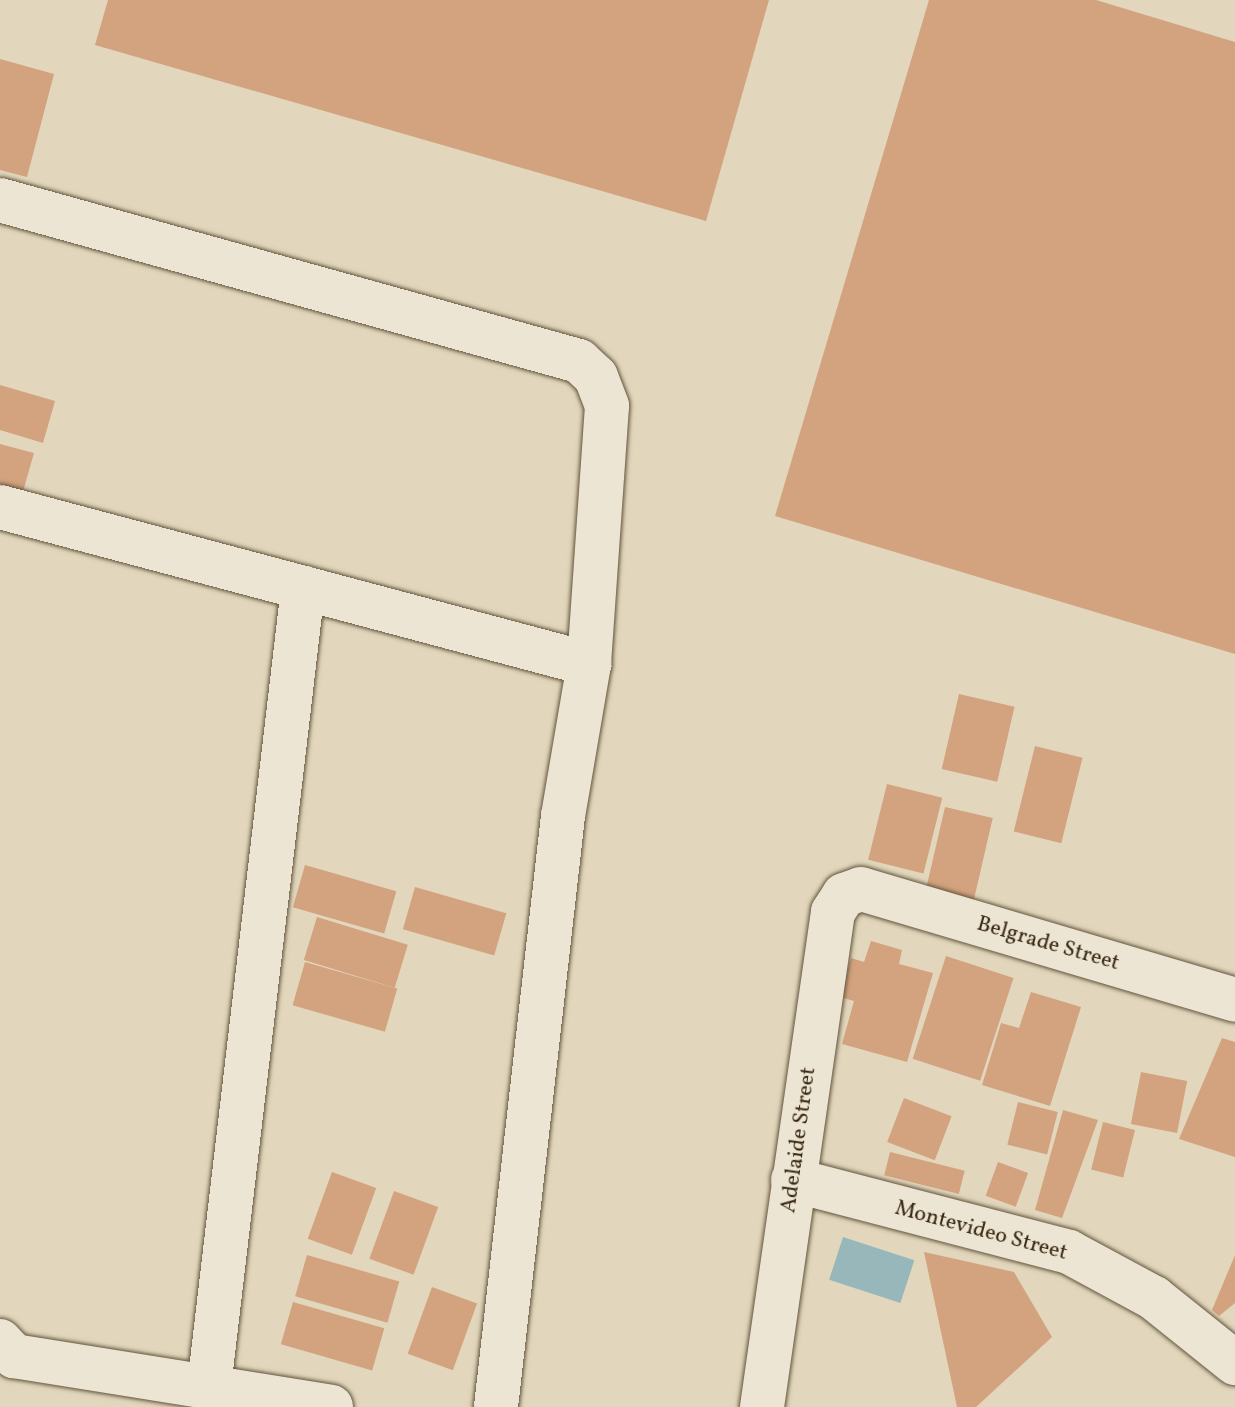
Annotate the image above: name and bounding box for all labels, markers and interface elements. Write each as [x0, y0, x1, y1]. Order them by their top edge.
street label: Belgrade Street [974, 911, 1122, 977]
street label: Adelaide Street [776, 1065, 822, 1215]
street label: Montevideo Street [892, 1195, 1070, 1267]

